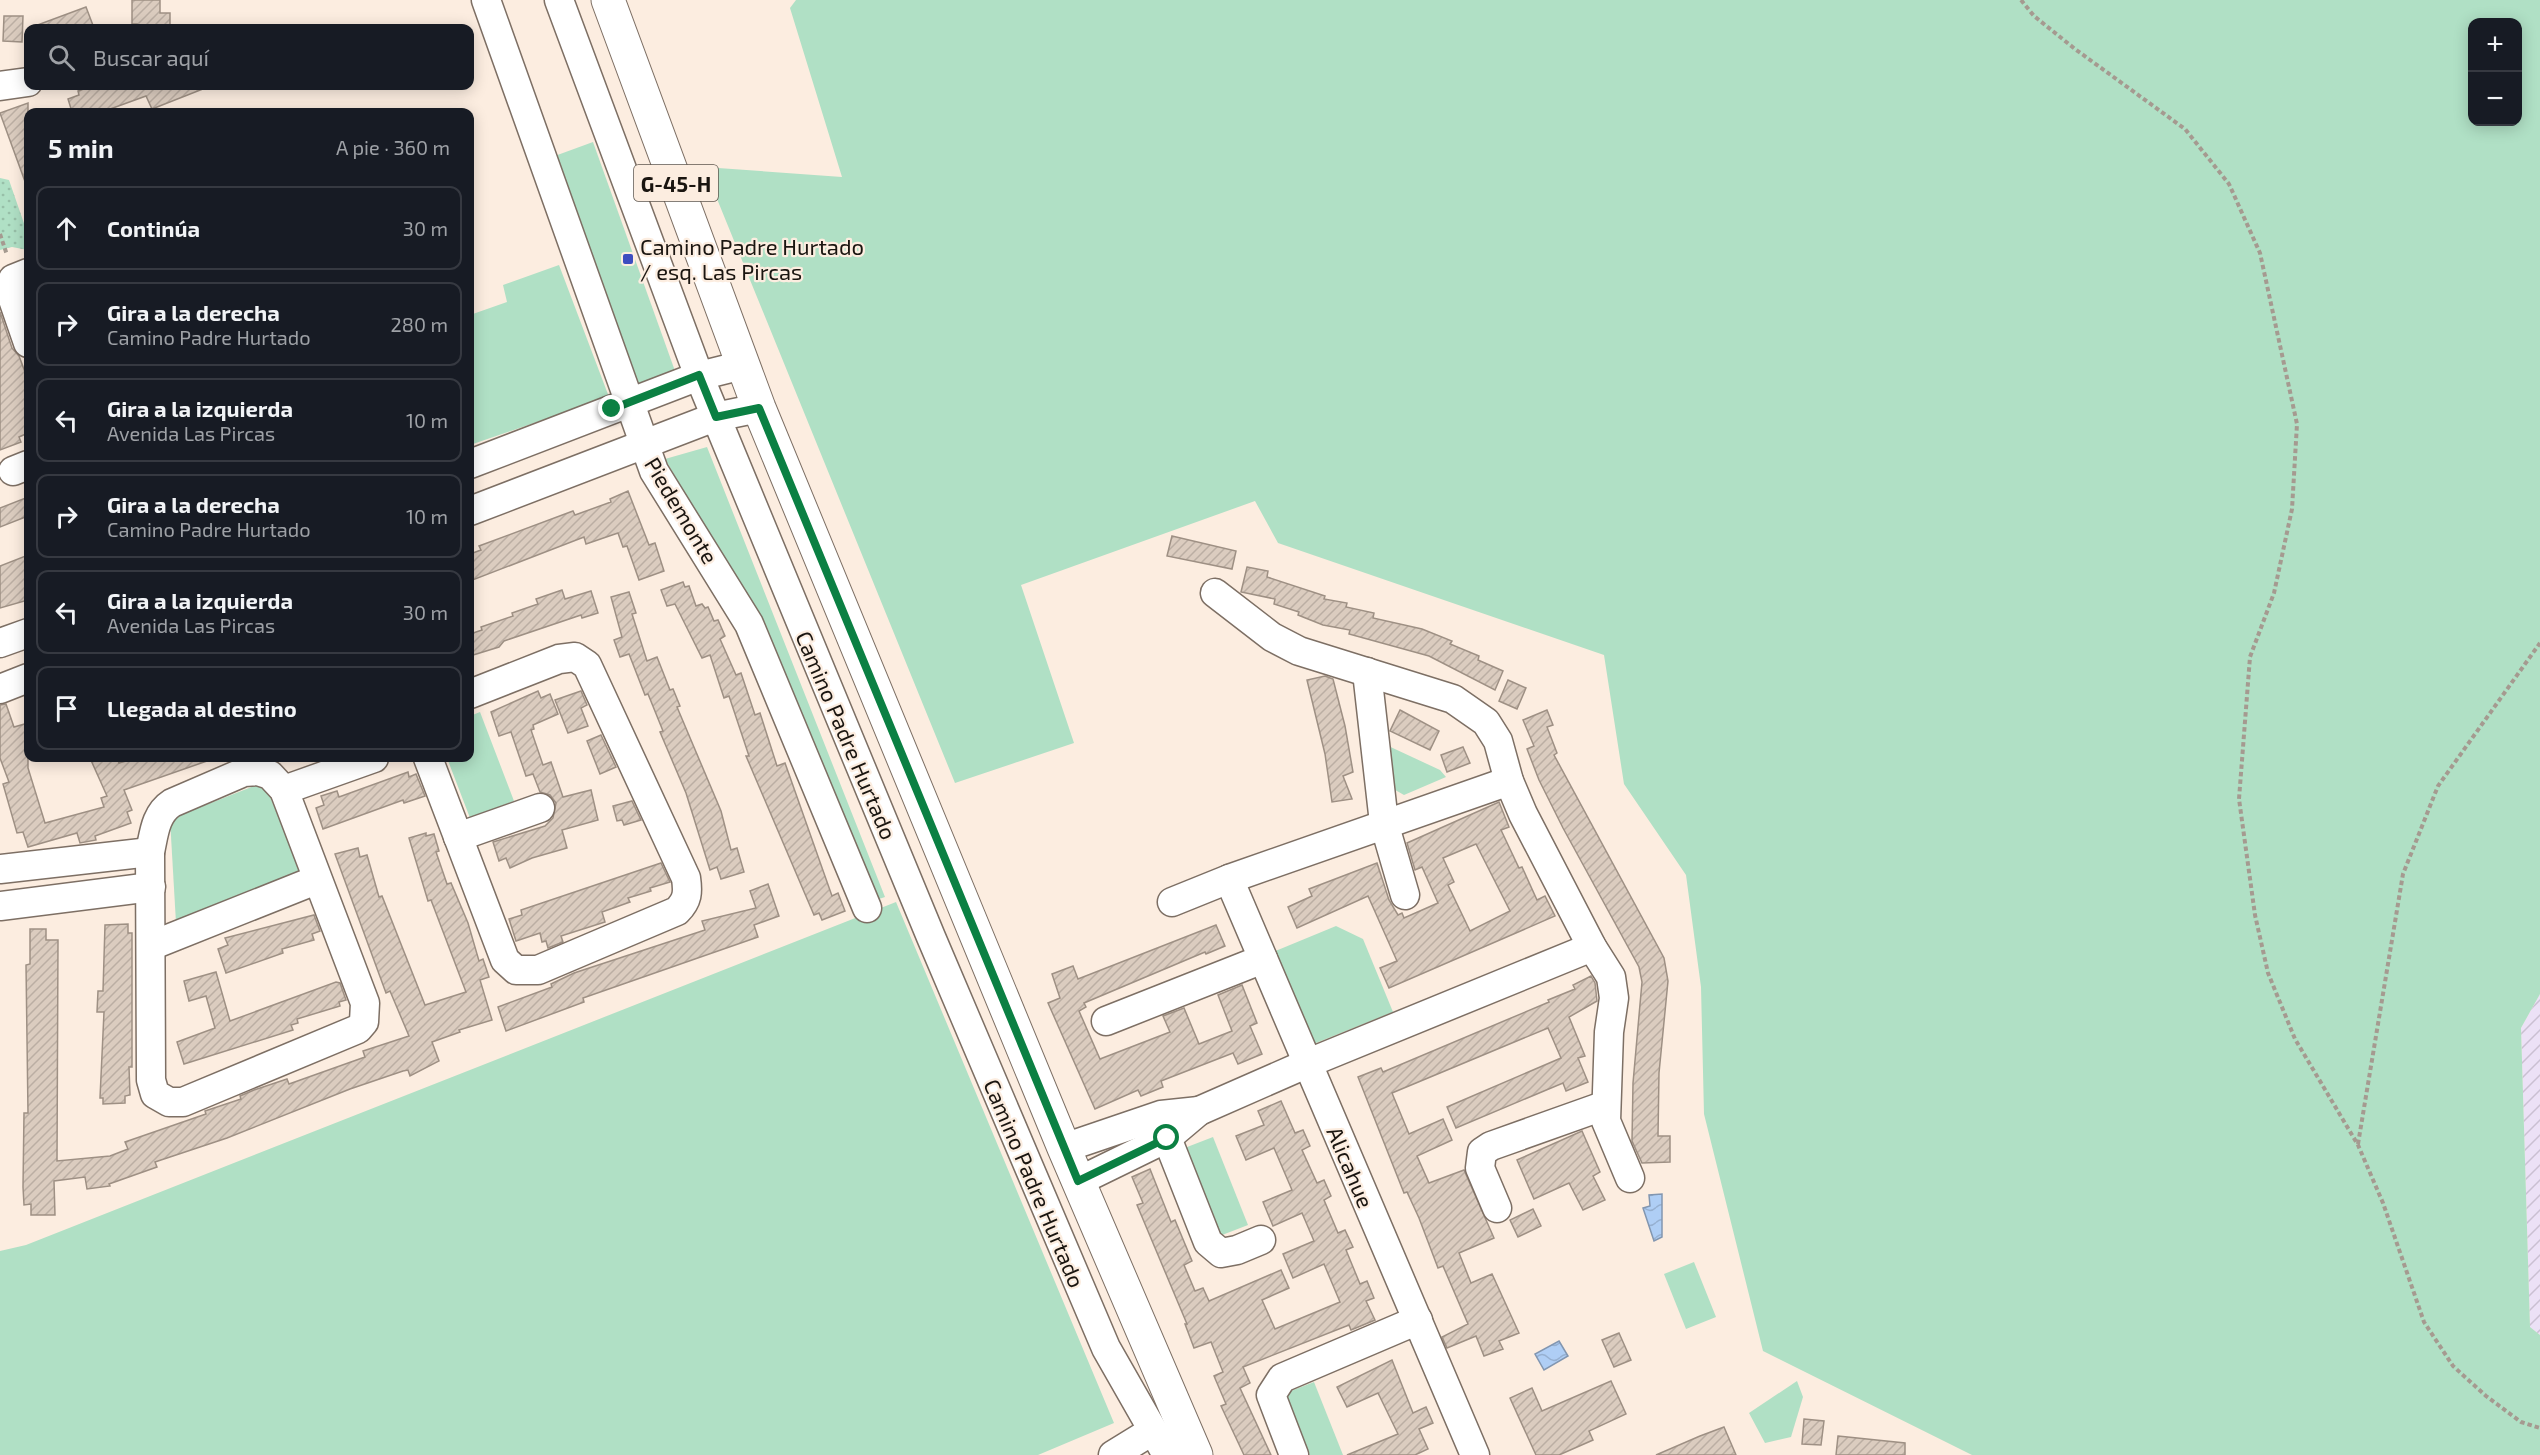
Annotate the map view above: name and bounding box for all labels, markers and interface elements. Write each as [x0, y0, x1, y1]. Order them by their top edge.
map controls [2468, 18, 2522, 126]
button: + [2468, 18, 2522, 72]
search box [24, 24, 474, 90]
icon: search [45, 41, 78, 74]
text: Buscar aquí [93, 44, 209, 70]
button: − [2468, 72, 2522, 126]
text: 5 min [48, 132, 114, 163]
text: A pie · 360 m [336, 135, 450, 159]
road number: G-45-H [634, 165, 718, 201]
icon: ahead [50, 212, 83, 245]
text: Continúa [107, 215, 200, 241]
text: 30 m [403, 216, 448, 240]
place label: Camino Padre Hurtado / esq. Las Pircas [640, 233, 864, 284]
marker: Camino Padre Hurtado / esq. Las Pircas [621, 252, 635, 266]
text: Gira a la derecha [107, 299, 280, 325]
icon: right [50, 308, 83, 341]
text: 280 m [391, 312, 448, 336]
text: Camino Padre Hurtado [107, 325, 311, 349]
text: Gira a la izquierda [107, 395, 293, 421]
route end [598, 395, 624, 421]
icon: left [50, 404, 83, 437]
text: 10 m [406, 408, 448, 432]
text: Avenida Las Pircas [107, 421, 275, 445]
street label: Piedemonte [640, 452, 724, 568]
text: Gira a la derecha [107, 491, 280, 517]
icon: right [50, 500, 83, 533]
text: 10 m [406, 504, 448, 528]
text: Camino Padre Hurtado [107, 517, 311, 541]
text: Gira a la izquierda [107, 587, 293, 613]
icon: left [50, 596, 83, 629]
text: 30 m [403, 600, 448, 624]
text: Avenida Las Pircas [107, 613, 275, 637]
street label: Camino Padre Hurtado [791, 627, 903, 843]
icon: arrive [50, 692, 83, 725]
text: Llegada al destino [107, 695, 297, 721]
street label: Camino Padre Hurtado [979, 1075, 1091, 1291]
street label: Alicahue [1322, 1122, 1380, 1212]
route start [1153, 1124, 1179, 1150]

